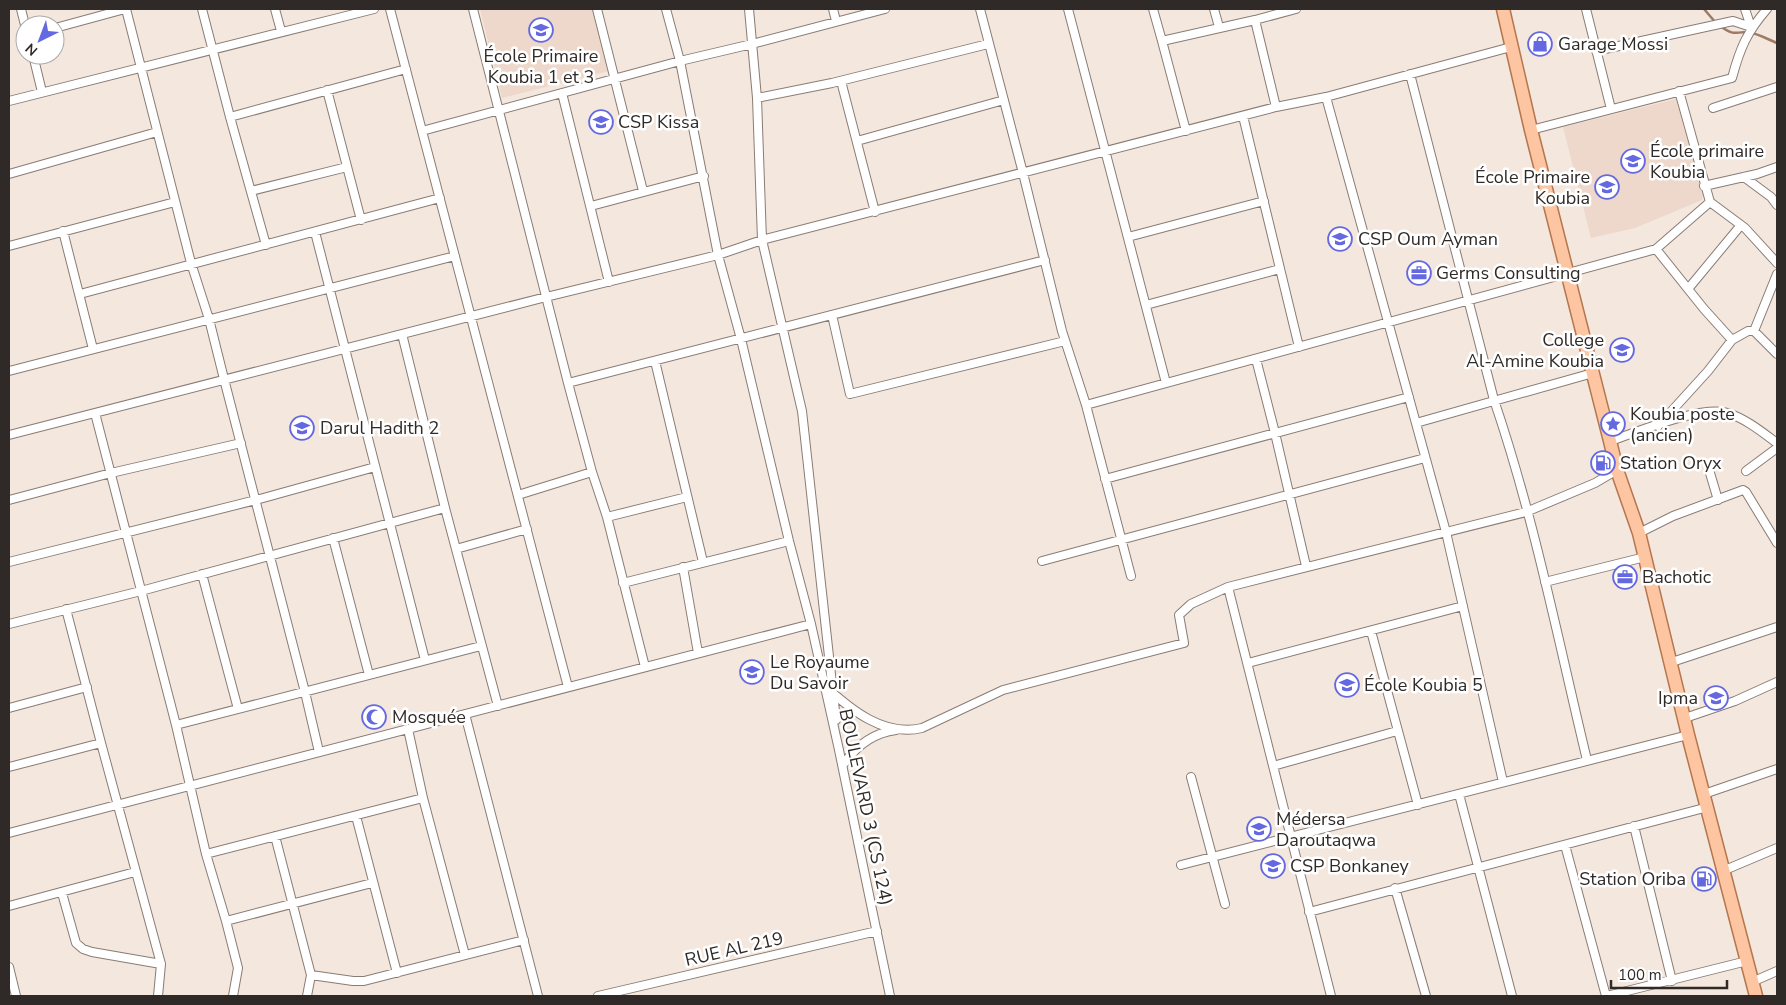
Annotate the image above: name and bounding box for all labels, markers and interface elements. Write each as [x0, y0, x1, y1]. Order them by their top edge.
north arrow [15, 15, 65, 65]
school or university icon: École Primaire Koubia 1 et 3 [528, 17, 554, 43]
shop icon: Garage Mossi [1527, 31, 1553, 57]
place label: Garage Mossi [1558, 32, 1668, 56]
text: N [21, 39, 42, 60]
place label: École Primaire Koubia 1 et 3 [484, 44, 598, 89]
school or university icon: CSP Kissa [588, 109, 614, 135]
place label: CSP Kissa [618, 110, 699, 134]
place label: École primaire Koubia [1650, 139, 1764, 184]
school or university icon: École primaire Koubia [1620, 148, 1646, 174]
place label: École Primaire Koubia [1475, 165, 1590, 210]
school or university icon: École Primaire Koubia [1594, 174, 1620, 200]
school or university icon: CSP Oum Ayman [1327, 226, 1353, 252]
place label: CSP Oum Ayman [1358, 227, 1498, 251]
office icon: Germs Consulting [1406, 260, 1432, 286]
place label: Germs Consulting [1436, 261, 1581, 285]
place label: College Al-Amine Koubia [1466, 328, 1604, 373]
school or university icon: College Al-Amine Koubia [1609, 337, 1635, 363]
place label: Koubia poste (ancien) [1630, 402, 1735, 447]
place icon: Koubia poste (ancien) [1600, 411, 1626, 437]
school or university icon: Darul Hadith 2 [289, 415, 315, 441]
place label: Darul Hadith 2 [320, 416, 439, 440]
fuel station icon: Station Oryx [1590, 450, 1616, 476]
place label: Station Oryx [1620, 451, 1722, 475]
office icon: Bachotic [1612, 564, 1638, 590]
place label: Bachotic [1642, 565, 1711, 589]
place label: Le Royaume Du Savoir [770, 650, 869, 695]
school or university icon: Le Royaume Du Savoir [739, 659, 765, 685]
school or university icon: École Koubia 5 [1334, 672, 1360, 698]
place label: École Koubia 5 [1364, 673, 1483, 697]
school or university icon: Ipma [1703, 685, 1729, 711]
place label: Ipma [1658, 686, 1698, 710]
mosque icon: Mosquée [361, 704, 387, 730]
place label: Mosquée [392, 705, 466, 729]
street label: BOULEVARD 3 (CS 124) [833, 706, 899, 908]
place label: Médersa Daroutaqwa [1276, 807, 1376, 852]
school or university icon: Médersa Daroutaqwa [1246, 816, 1272, 842]
school or university icon: CSP Bonkaney [1260, 853, 1286, 879]
place label: CSP Bonkaney [1290, 854, 1410, 878]
fuel station icon: Station Oriba [1691, 866, 1717, 892]
place label: Station Oriba [1579, 867, 1686, 891]
street label: RUE AL 219 [682, 926, 786, 972]
scale bar [1611, 958, 1727, 990]
text: 100 m [1618, 965, 1662, 985]

